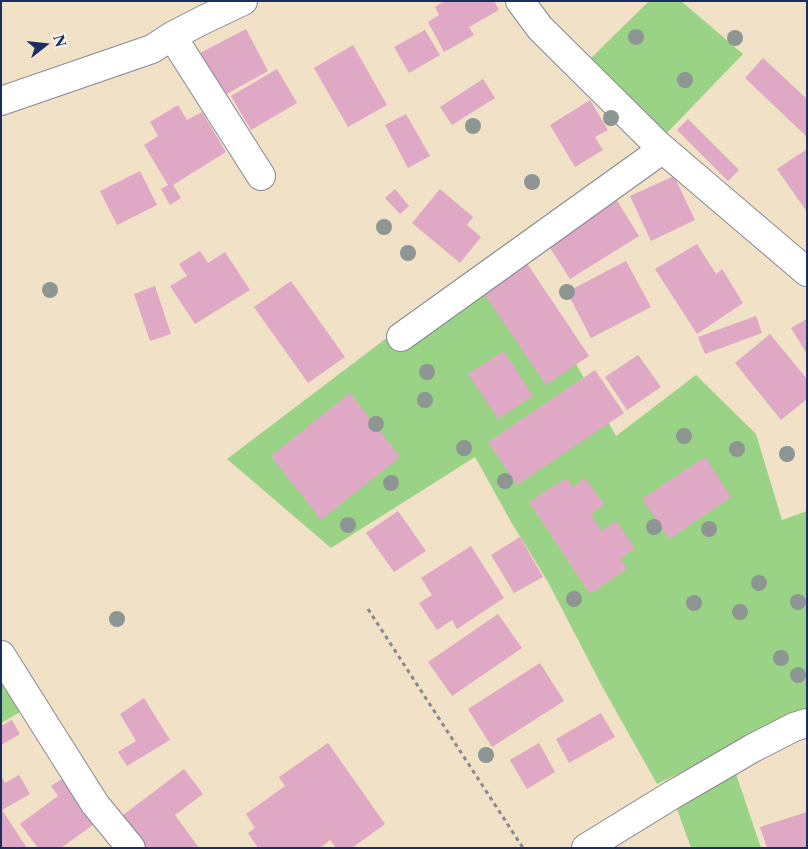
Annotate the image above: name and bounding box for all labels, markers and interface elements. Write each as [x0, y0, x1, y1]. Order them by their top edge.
north arrow [20, 20, 70, 70]
text: N [49, 33, 70, 49]

